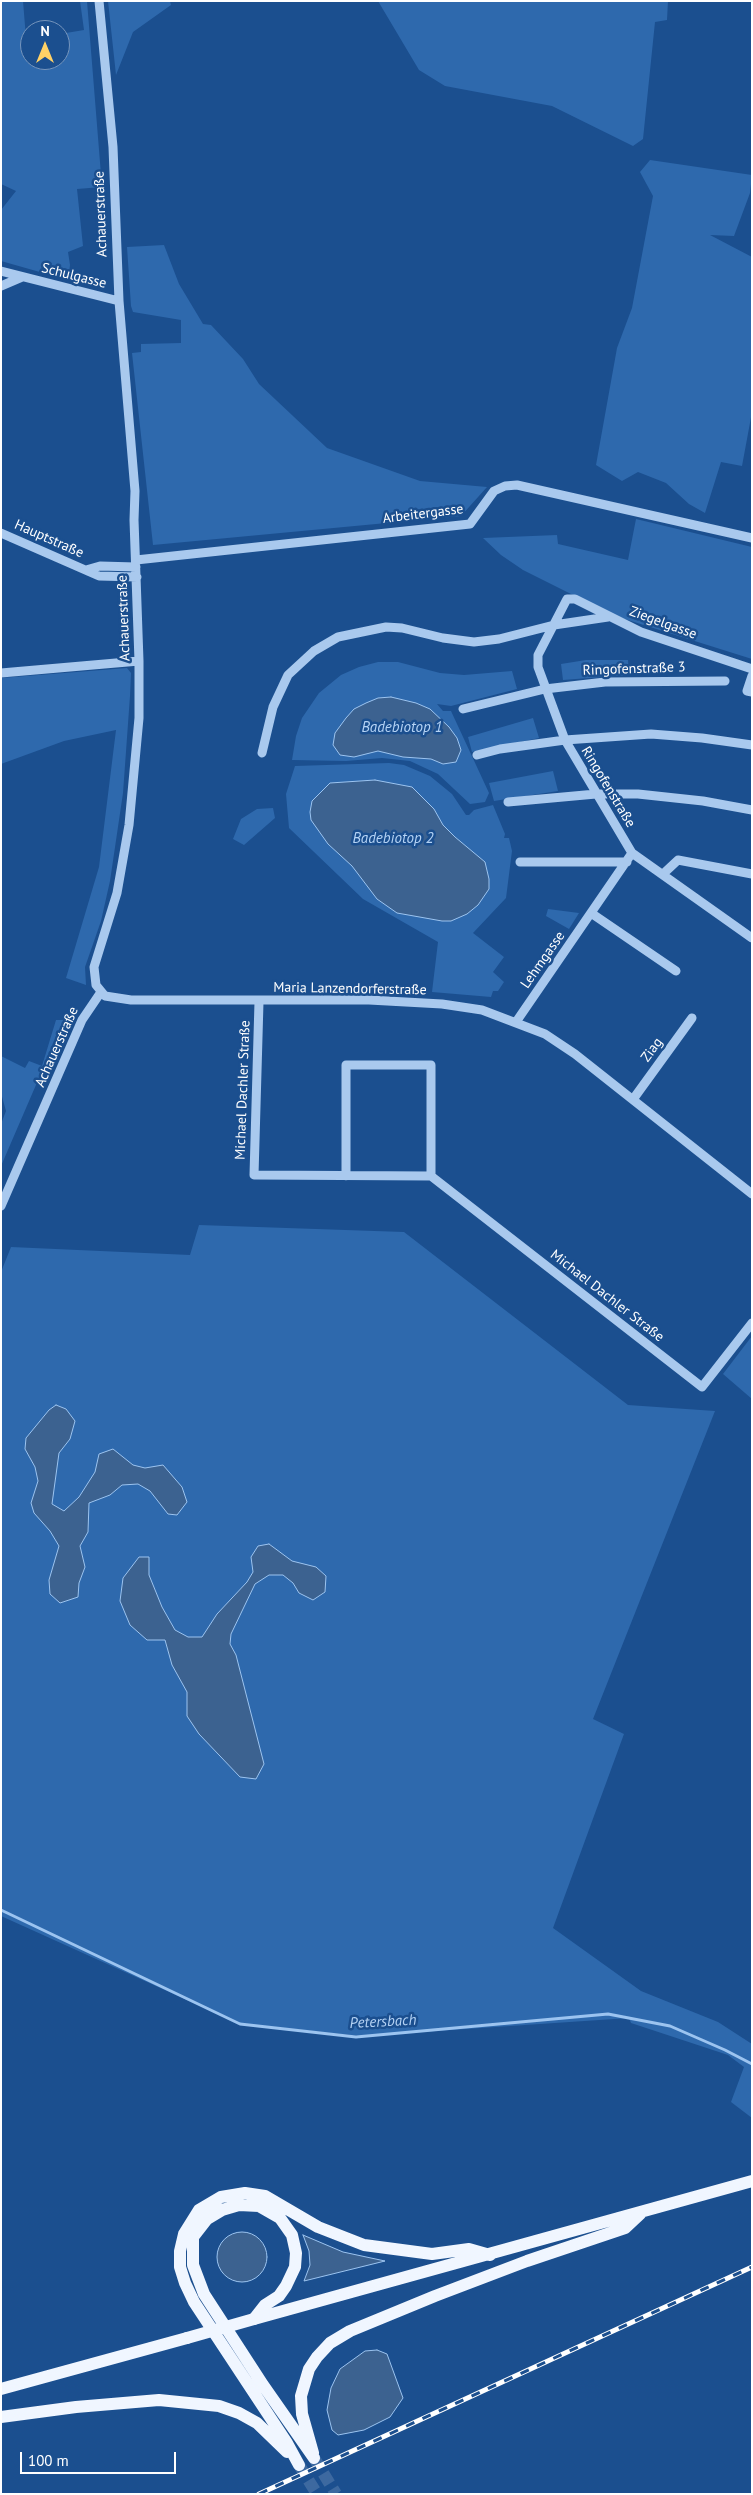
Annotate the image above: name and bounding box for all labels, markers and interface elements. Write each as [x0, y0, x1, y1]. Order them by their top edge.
north arrow [20, 20, 70, 70]
text: N [40, 22, 50, 40]
street label: Achauerstraße [91, 171, 111, 257]
street label: Schulgasse [40, 260, 108, 292]
street label: Arbeitergasse [382, 501, 464, 527]
street label: Hauptstraße [12, 516, 86, 562]
street label: Achauerstraße [114, 575, 134, 661]
street label: Ziegelgasse [627, 603, 699, 643]
street label: Ringofenstraße 3 [582, 659, 686, 679]
water label: Badebiotop 1 [362, 719, 442, 737]
street label: Ringofenstraße [577, 743, 639, 831]
water label: Badebiotop 2 [353, 830, 433, 848]
street label: Lehmgasse [517, 928, 569, 992]
street label: Maria Lanzendorferstraße [273, 979, 427, 999]
street label: Achauerstraße [32, 1004, 82, 1090]
street label: Michael Dachler Straße [232, 1020, 254, 1160]
street label: Ziag [638, 1035, 666, 1065]
street label: Michael Dachler Straße [547, 1246, 667, 1346]
water label: Petersbach [349, 2011, 417, 2033]
scale bar [22, 2442, 179, 2474]
text: 100 m [28, 2451, 69, 2470]

